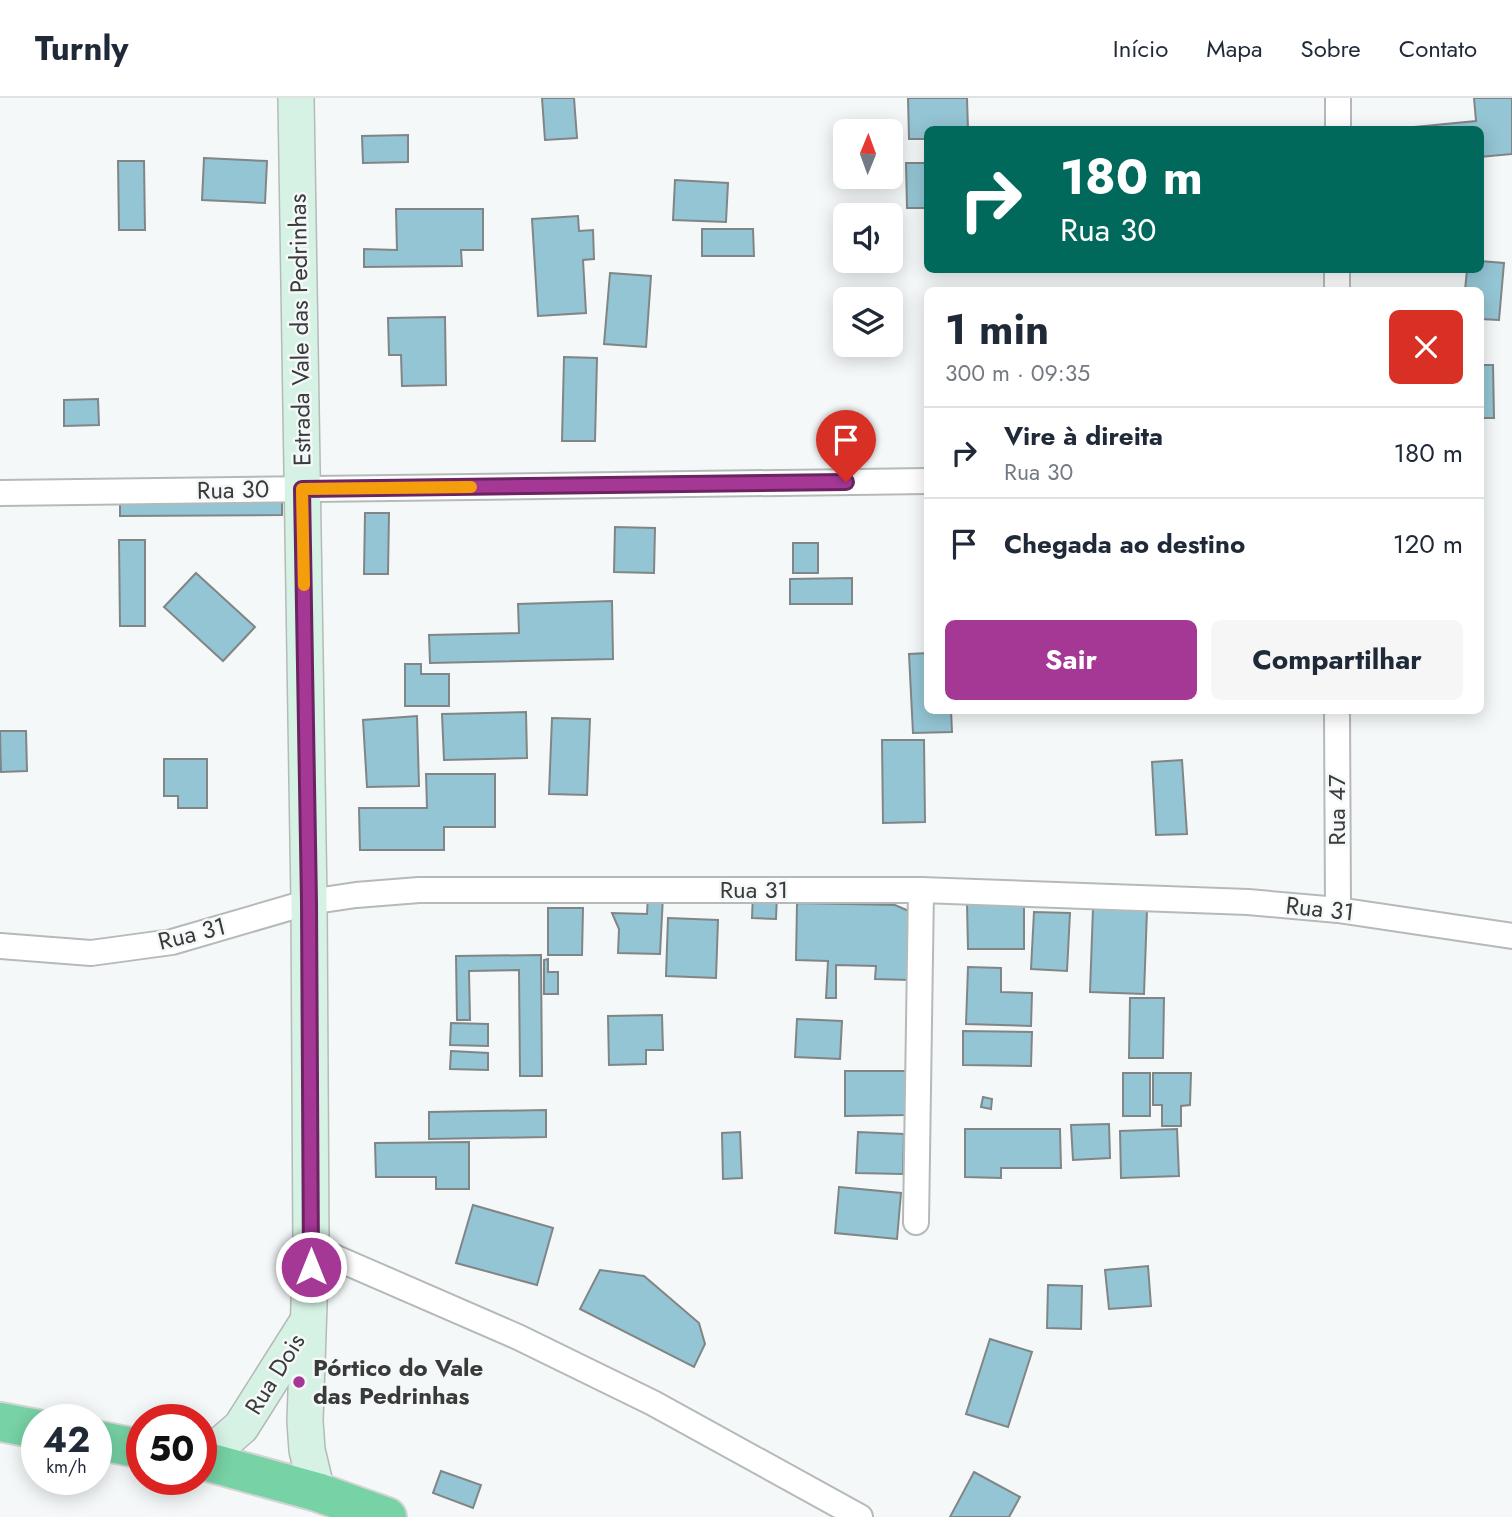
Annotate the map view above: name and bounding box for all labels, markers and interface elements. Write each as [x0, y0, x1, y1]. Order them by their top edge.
text: Turnly [35, 25, 129, 72]
text: Início [1113, 31, 1168, 66]
text: Mapa [1206, 31, 1263, 66]
text: Sobre [1301, 31, 1361, 66]
text: Contato [1399, 31, 1477, 66]
north arrow [833, 119, 903, 189]
map controls [833, 119, 903, 357]
text: 180 m [1060, 142, 1203, 212]
icon: right [945, 154, 1036, 245]
street label: Estrada Vale das Pedrinhas [280, 194, 319, 466]
button: sound [833, 203, 903, 273]
text: Rua 30 [1060, 207, 1156, 253]
button: layers [833, 287, 903, 357]
text: 1 min [945, 299, 1049, 360]
button: close [1389, 310, 1463, 384]
text: 300 m · 09:35 [945, 356, 1090, 390]
pin [816, 410, 876, 482]
text: Vire à direita [1004, 417, 1163, 455]
icon: arrive [827, 421, 865, 459]
icon: right [945, 434, 983, 472]
text: 180 m [1393, 434, 1463, 472]
text: Rua 30 [1004, 455, 1073, 489]
street label: Rua 30 [197, 471, 269, 508]
icon: arrive [945, 525, 983, 563]
text: Chegada ao destino [1004, 525, 1245, 563]
text: 120 m [1393, 525, 1463, 563]
button: Sair [945, 620, 1197, 700]
button: Compartilhar [1211, 620, 1463, 700]
street label: Rua 47 [1319, 774, 1354, 846]
street label: Rua 31 [720, 872, 788, 907]
street label: Rua 31 [1284, 888, 1356, 929]
street label: Rua 31 [154, 908, 229, 959]
position arrow [274, 1230, 348, 1304]
street label: Rua Dois [236, 1326, 313, 1421]
place label: Pórtico do Vale das Pedrinhas [313, 1350, 483, 1413]
marker: Pórtico do Vale das Pedrinhas [291, 1374, 307, 1390]
speed limit sign: 50 [126, 1404, 217, 1495]
text: 42 [43, 1415, 90, 1465]
text: km/h [46, 1454, 87, 1480]

